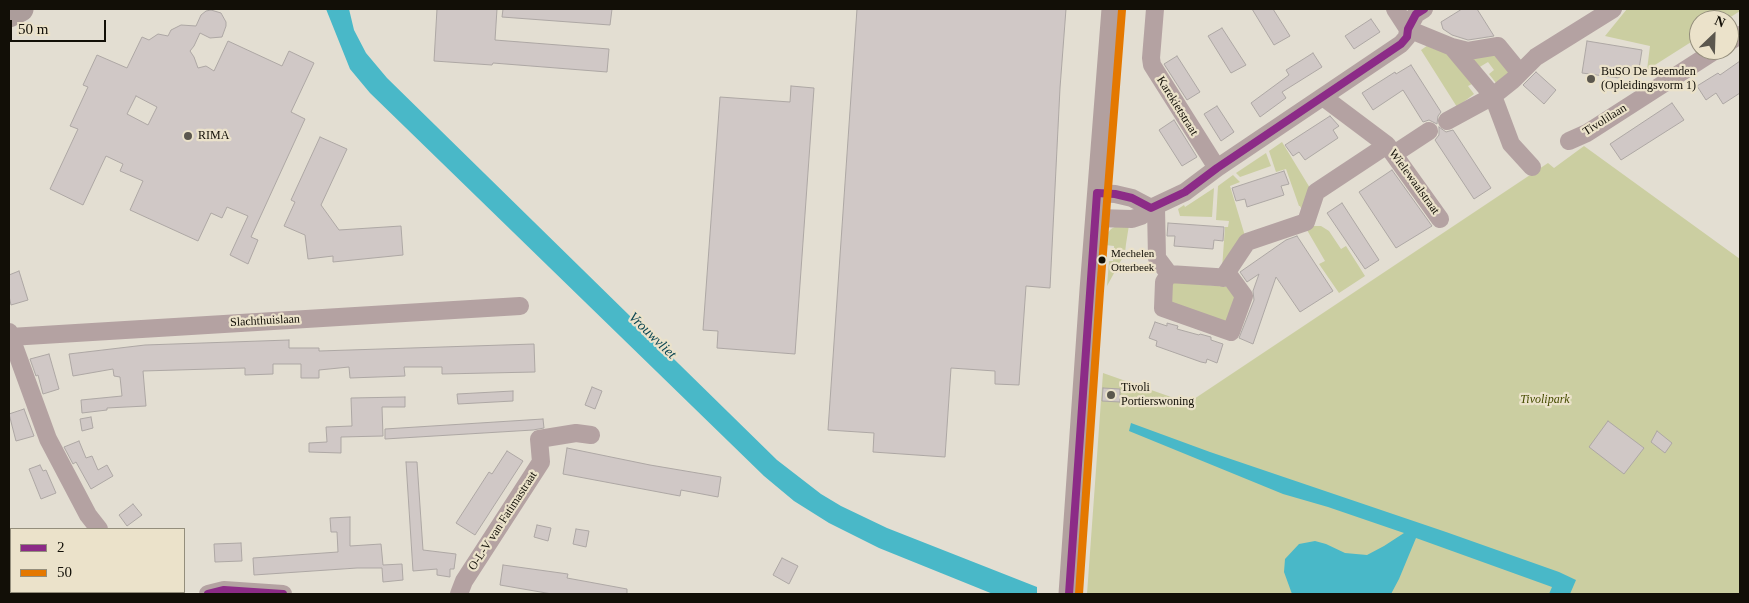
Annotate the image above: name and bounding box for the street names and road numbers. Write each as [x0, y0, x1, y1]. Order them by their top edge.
street label: Karekietstraat [1153, 74, 1201, 138]
street label: Tivolilaan [1580, 101, 1630, 139]
street label: Wielewaalstraat [1386, 147, 1442, 217]
street label: Slachthuislaan [230, 312, 300, 330]
street label: O-L-V van Fatimastraat [466, 469, 540, 573]

